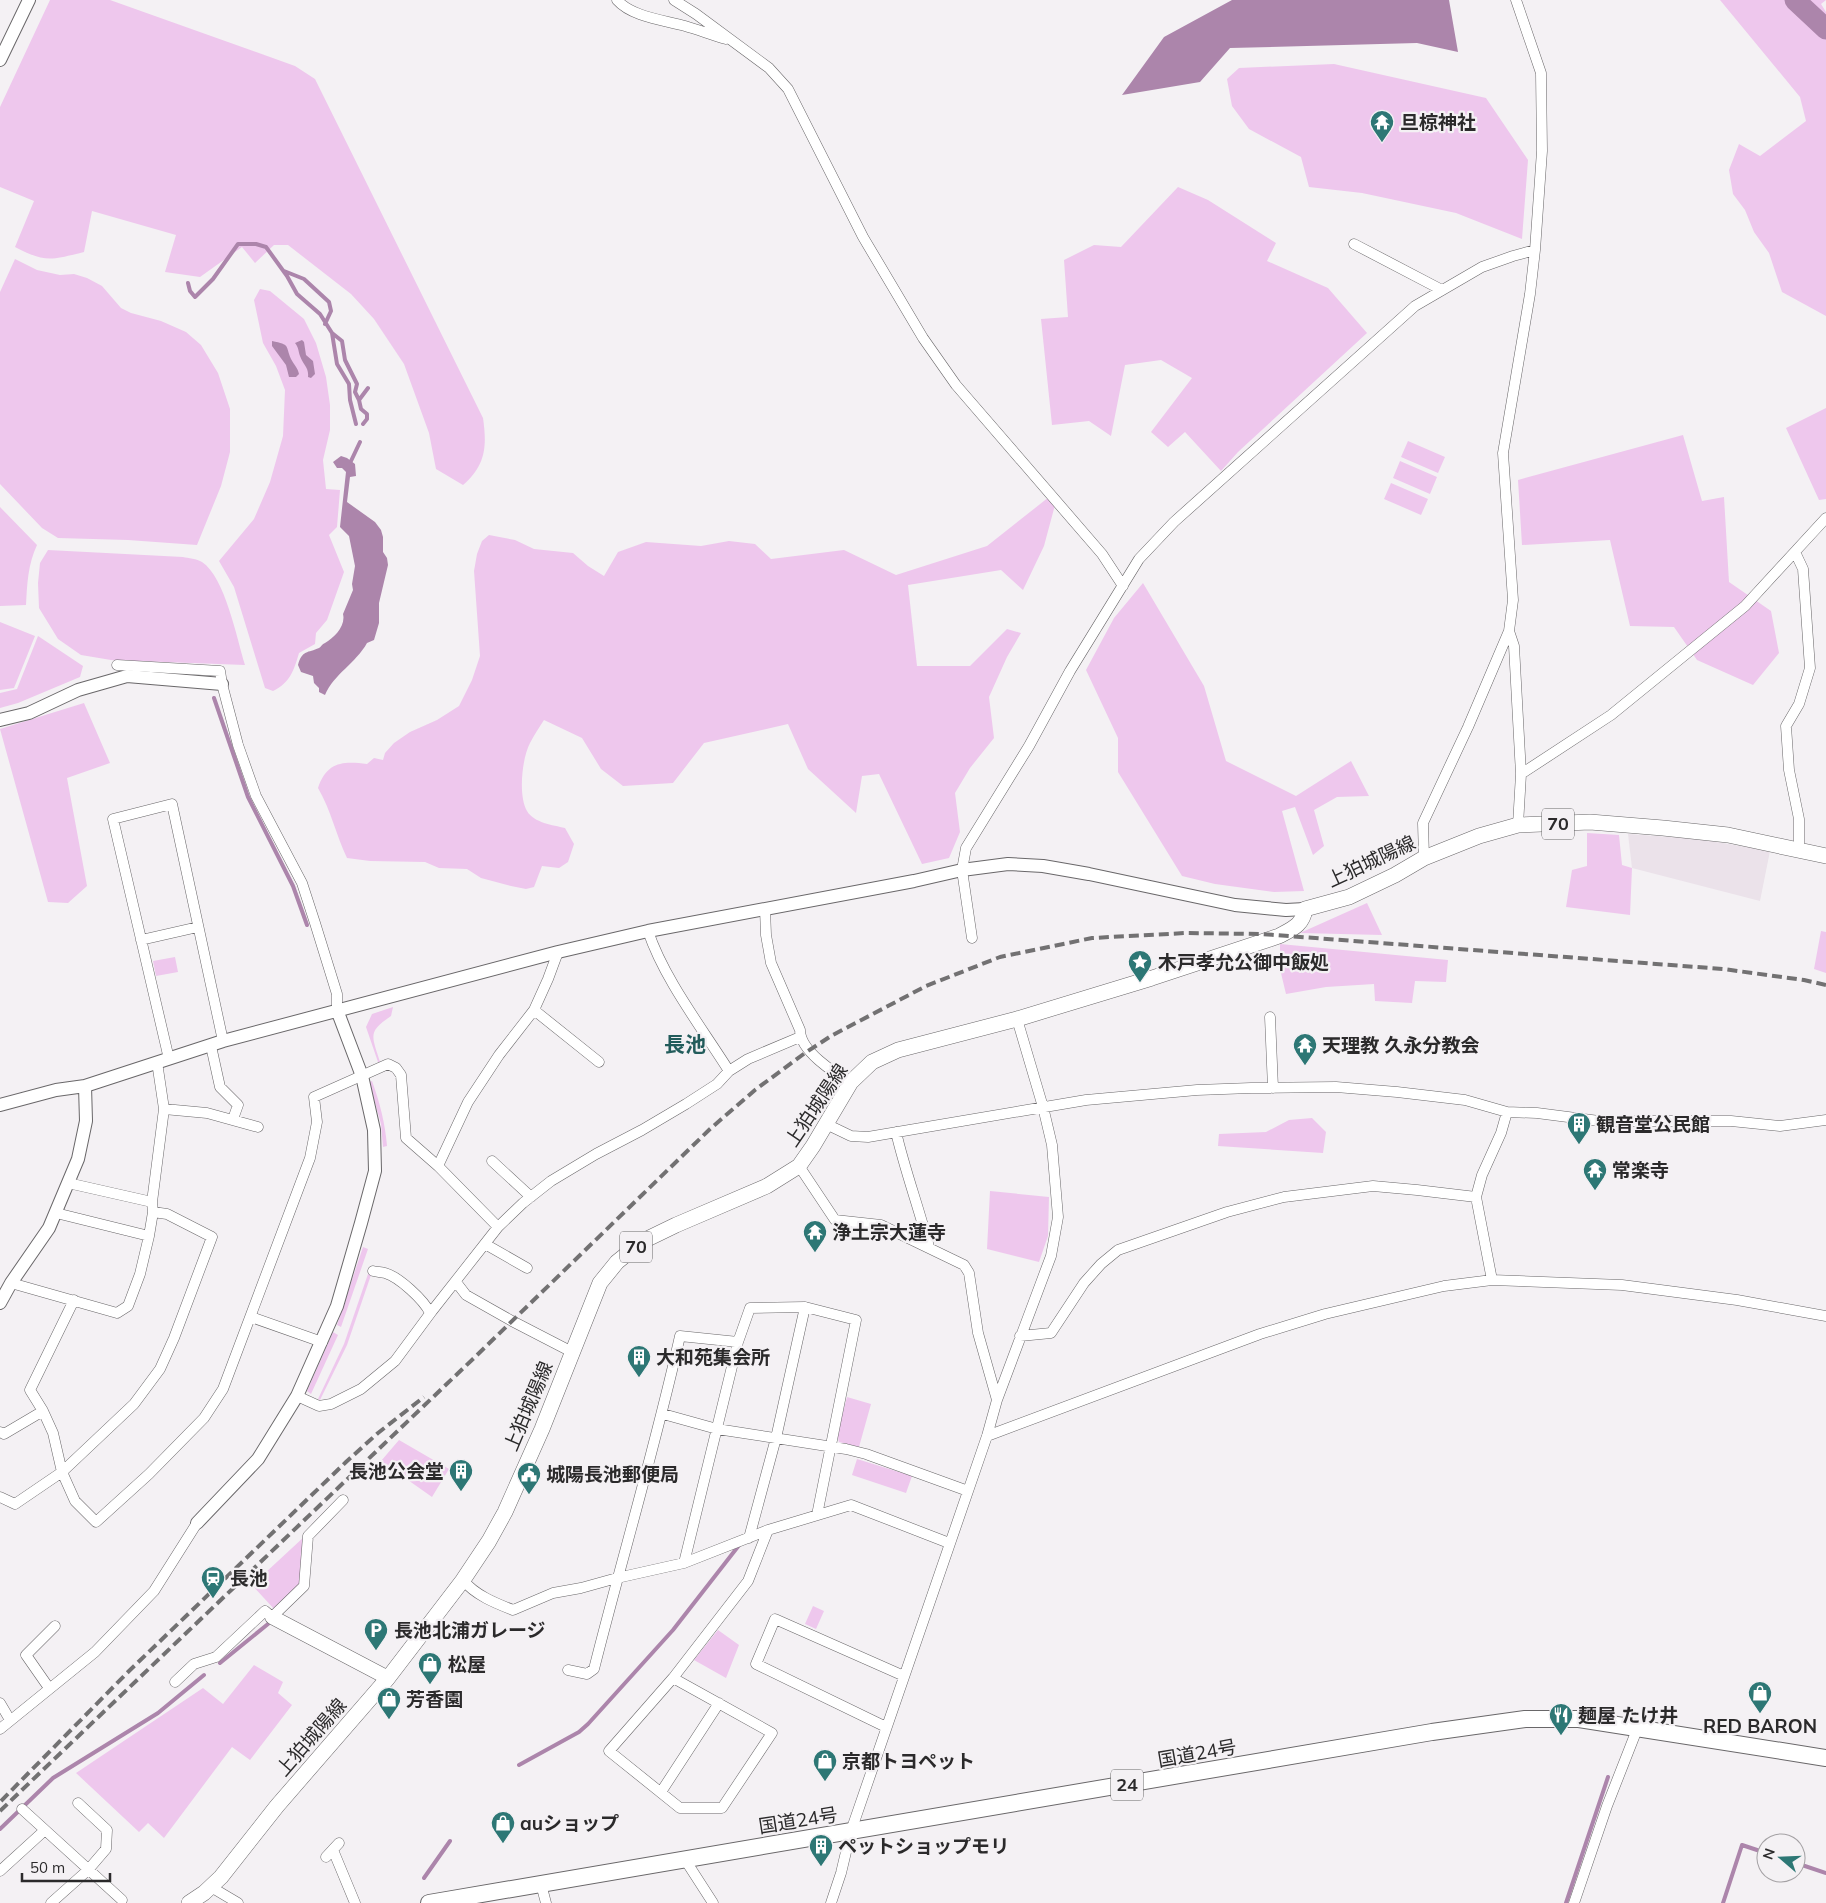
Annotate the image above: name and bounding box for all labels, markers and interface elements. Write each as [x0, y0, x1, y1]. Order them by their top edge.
temple icon: 旦椋神社 [1369, 109, 1395, 143]
place label: 旦椋神社 [1400, 110, 1476, 134]
road number: 70 [1542, 809, 1574, 840]
street label: 上狛城陽線 [1323, 830, 1419, 892]
place icon: 木戸孝允公御中飯処 [1127, 949, 1153, 983]
place label: 木戸孝允公御中飯処 [1158, 950, 1329, 974]
district label: 長池 [664, 1031, 706, 1057]
temple icon: 天理教 久永分教会 [1292, 1032, 1318, 1066]
place label: 天理教 久永分教会 [1322, 1033, 1479, 1057]
street label: 上狛城陽線 [779, 1059, 853, 1151]
building icon: 観音堂公民館 [1566, 1111, 1592, 1145]
place label: 観音堂公民館 [1596, 1112, 1710, 1136]
temple icon: 常楽寺 [1582, 1157, 1608, 1191]
place label: 常楽寺 [1612, 1158, 1669, 1182]
temple icon: 浄土宗大蓮寺 [802, 1219, 828, 1253]
place label: 浄土宗大蓮寺 [832, 1220, 946, 1244]
road number: 70 [620, 1232, 652, 1262]
building icon: 大和苑集会所 [626, 1344, 652, 1378]
place label: 大和苑集会所 [656, 1345, 770, 1369]
street label: 上狛城陽線 [498, 1358, 558, 1454]
building icon: 長池公会堂 [448, 1458, 474, 1492]
place label: 長池公会堂 [349, 1459, 444, 1483]
public building icon: 城陽長池郵便局 [516, 1461, 542, 1495]
place label: 城陽長池郵便局 [546, 1462, 679, 1486]
station icon: 長池 [200, 1565, 226, 1599]
place label: 長池 [230, 1566, 268, 1590]
parking icon: 長池北浦ガレージ [363, 1617, 389, 1651]
place label: 長池北浦ガレージ [394, 1618, 546, 1642]
shop icon: 松屋 [417, 1651, 443, 1685]
place label: 松屋 [448, 1652, 486, 1676]
shop icon: RED BARON [1747, 1680, 1773, 1714]
shop icon: 芳香園 [376, 1686, 402, 1720]
place label: 芳香園 [406, 1687, 463, 1711]
street label: 上狛城陽線 [271, 1693, 351, 1781]
restaurant icon: 麺屋 たけ井 [1548, 1702, 1574, 1736]
place label: 麺屋 たけ井 [1578, 1703, 1678, 1727]
place label: RED BARON [1703, 1714, 1817, 1738]
street label: 国道24号 [1156, 1734, 1238, 1772]
shop icon: 京都トヨペット [812, 1748, 838, 1782]
place label: 京都トヨペット [842, 1749, 975, 1773]
road number: 24 [1111, 1770, 1143, 1800]
street label: 国道24号 [757, 1802, 839, 1838]
shop icon: auショップ [490, 1810, 516, 1844]
place label: auショップ [520, 1811, 619, 1835]
building icon: ペットショップモリ [808, 1833, 834, 1867]
north arrow [1756, 1833, 1806, 1883]
place label: ペットショップモリ [838, 1834, 1009, 1858]
text: N [1758, 1846, 1779, 1862]
scale bar [22, 1850, 110, 1882]
text: 50 m [30, 1858, 65, 1877]

